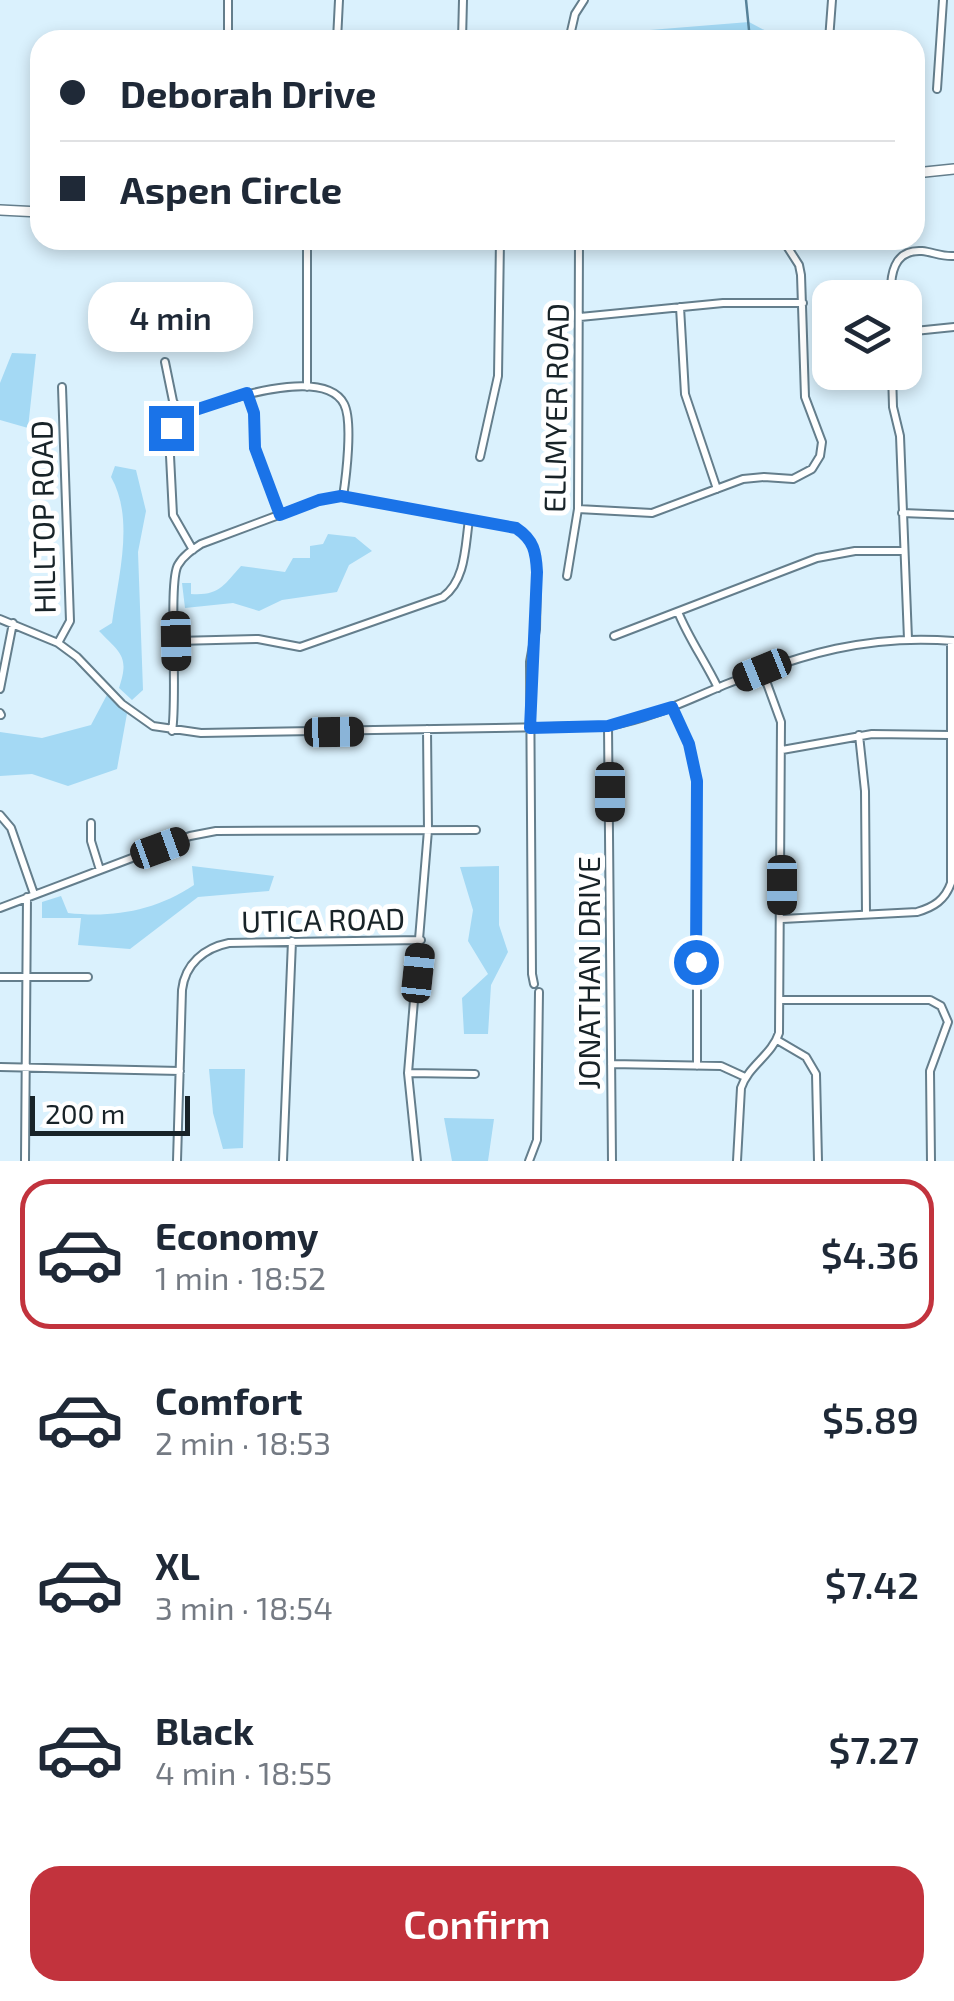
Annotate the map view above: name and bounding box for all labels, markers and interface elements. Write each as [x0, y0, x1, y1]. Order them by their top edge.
text: Deborah Drive [120, 70, 376, 116]
text: Aspen Circle [120, 166, 342, 212]
map controls [812, 280, 922, 390]
button: layers [812, 280, 922, 390]
callout: 4 min [89, 283, 254, 353]
text: 4 min [129, 298, 212, 336]
street label: ELLMYER ROAD [535, 303, 575, 513]
route end [149, 406, 194, 451]
street label: HILLTOP ROAD [22, 420, 62, 614]
car [160, 611, 192, 671]
car [729, 645, 795, 695]
car [304, 716, 364, 748]
car [595, 762, 625, 822]
car [127, 824, 193, 872]
car [767, 855, 797, 915]
street label: JONATHAN DRIVE [570, 856, 606, 1090]
street label: UTICA ROAD [241, 900, 405, 938]
route start [674, 940, 719, 985]
car [400, 942, 436, 1004]
scale bar [30, 1091, 190, 1136]
text: 200 m [45, 1096, 125, 1130]
icon: car [35, 1209, 125, 1299]
text: Economy [155, 1212, 319, 1258]
text: $4.36 [821, 1231, 919, 1277]
text: 1 min · 18:52 [155, 1258, 326, 1296]
icon: car [35, 1374, 125, 1464]
text: Comfort [155, 1377, 303, 1423]
text: $5.89 [822, 1396, 919, 1442]
text: 2 min · 18:53 [155, 1423, 331, 1461]
icon: car [35, 1539, 125, 1629]
text: XL [155, 1542, 200, 1588]
text: $7.42 [825, 1561, 919, 1607]
text: 3 min · 18:54 [155, 1588, 333, 1626]
icon: car [35, 1704, 125, 1794]
text: Black [155, 1707, 254, 1753]
text: $7.27 [828, 1726, 919, 1772]
text: 4 min · 18:55 [155, 1753, 332, 1791]
button: Confirm [30, 1866, 924, 1981]

